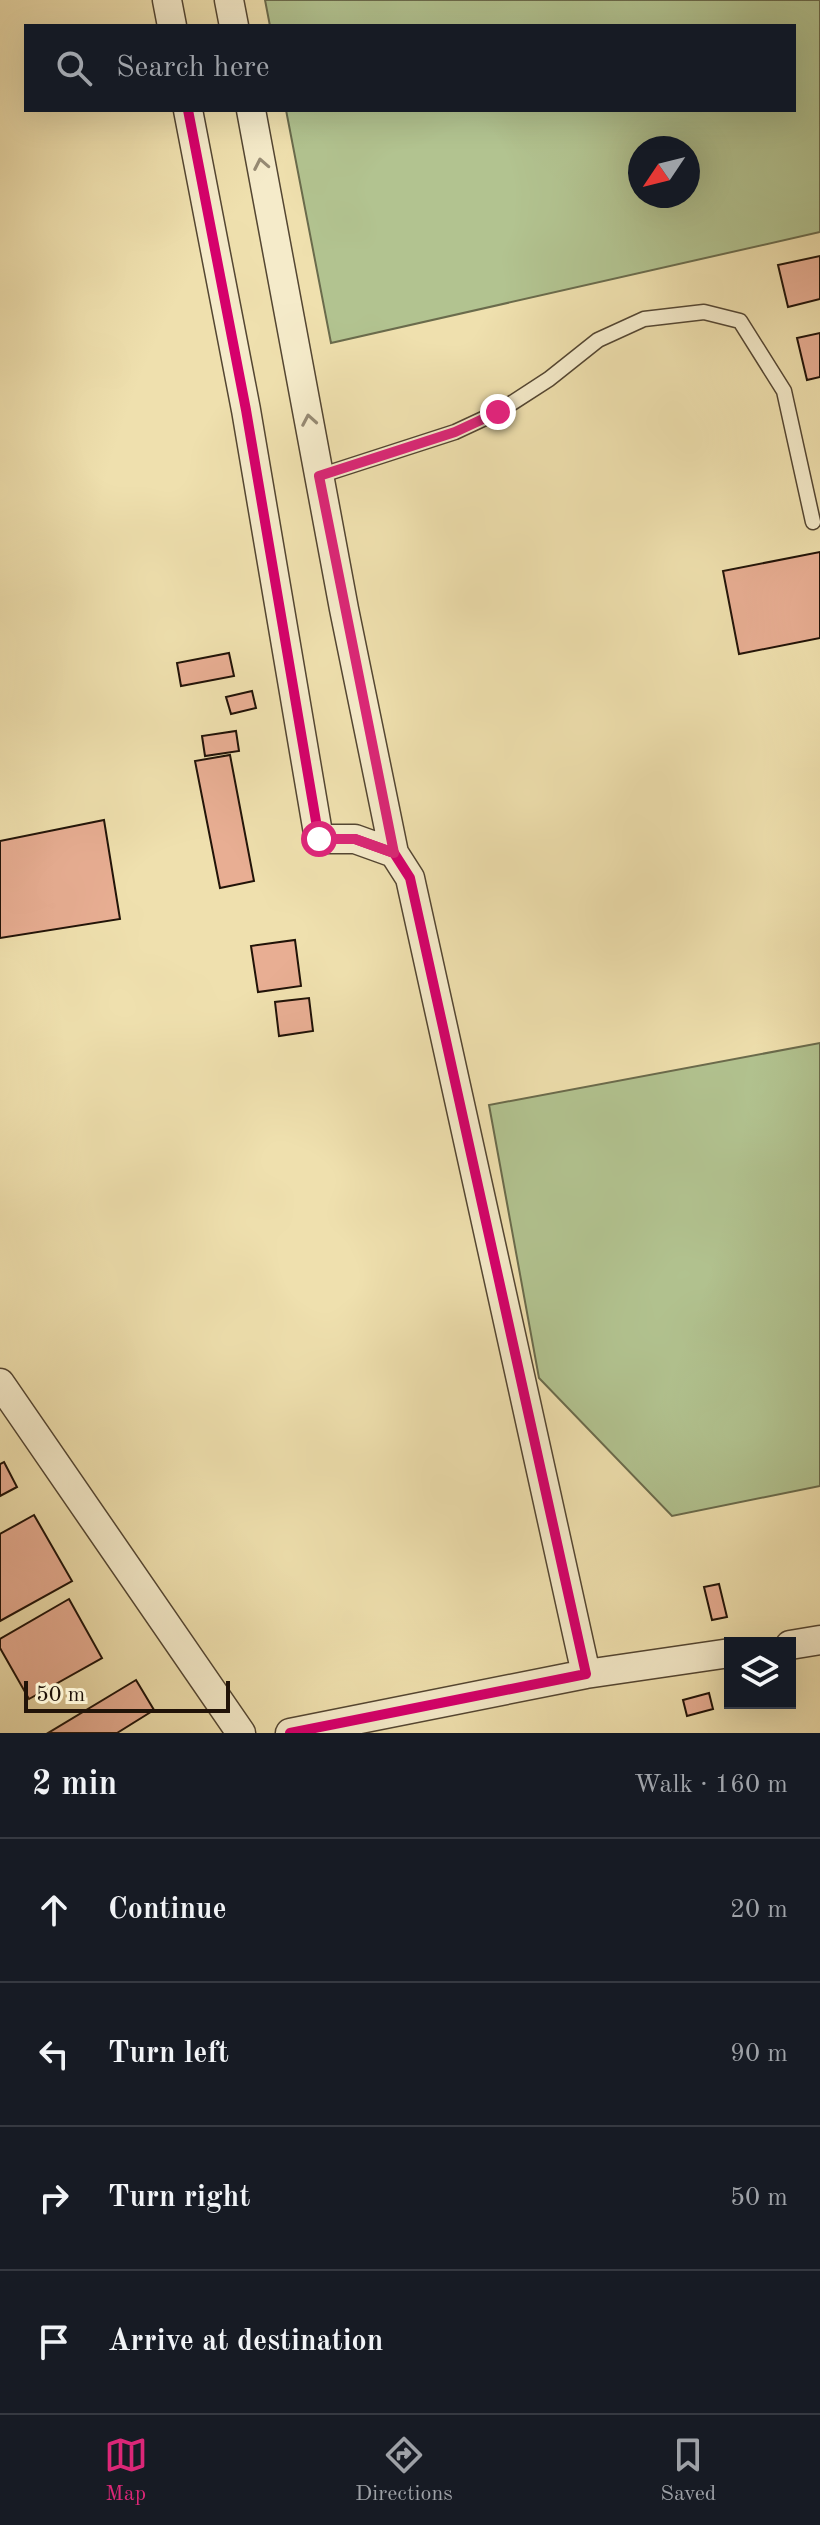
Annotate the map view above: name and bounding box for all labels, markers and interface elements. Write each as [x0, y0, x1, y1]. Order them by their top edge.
search box [24, 24, 796, 112]
icon: search [52, 46, 96, 90]
text: Search here [116, 53, 270, 83]
north arrow [628, 136, 700, 208]
one-way arrow [254, 157, 271, 171]
route end [480, 394, 516, 430]
one-way arrow [301, 413, 318, 426]
route start [301, 821, 337, 857]
map controls [724, 1637, 796, 1709]
button: layers [724, 1637, 796, 1709]
scale bar [24, 1677, 230, 1713]
text: 50 m [36, 1684, 85, 1706]
text: 2 min [32, 1768, 117, 1802]
text: Walk · 160 m [634, 1772, 788, 1798]
icon: ahead [32, 1888, 76, 1932]
text: Continue [108, 1895, 227, 1925]
text: 20 m [730, 1897, 788, 1923]
icon: left [32, 2032, 76, 2076]
text: Turn left [108, 2039, 229, 2069]
text: 90 m [730, 2041, 788, 2067]
icon: right [32, 2176, 76, 2220]
text: Turn right [108, 2183, 250, 2213]
text: 50 m [730, 2185, 788, 2211]
icon: arrive [32, 2320, 76, 2364]
text: Arrive at destination [108, 2327, 383, 2357]
tab: Map [104, 2433, 148, 2508]
tab: Directions [355, 2433, 453, 2508]
tab: Saved [660, 2433, 716, 2508]

